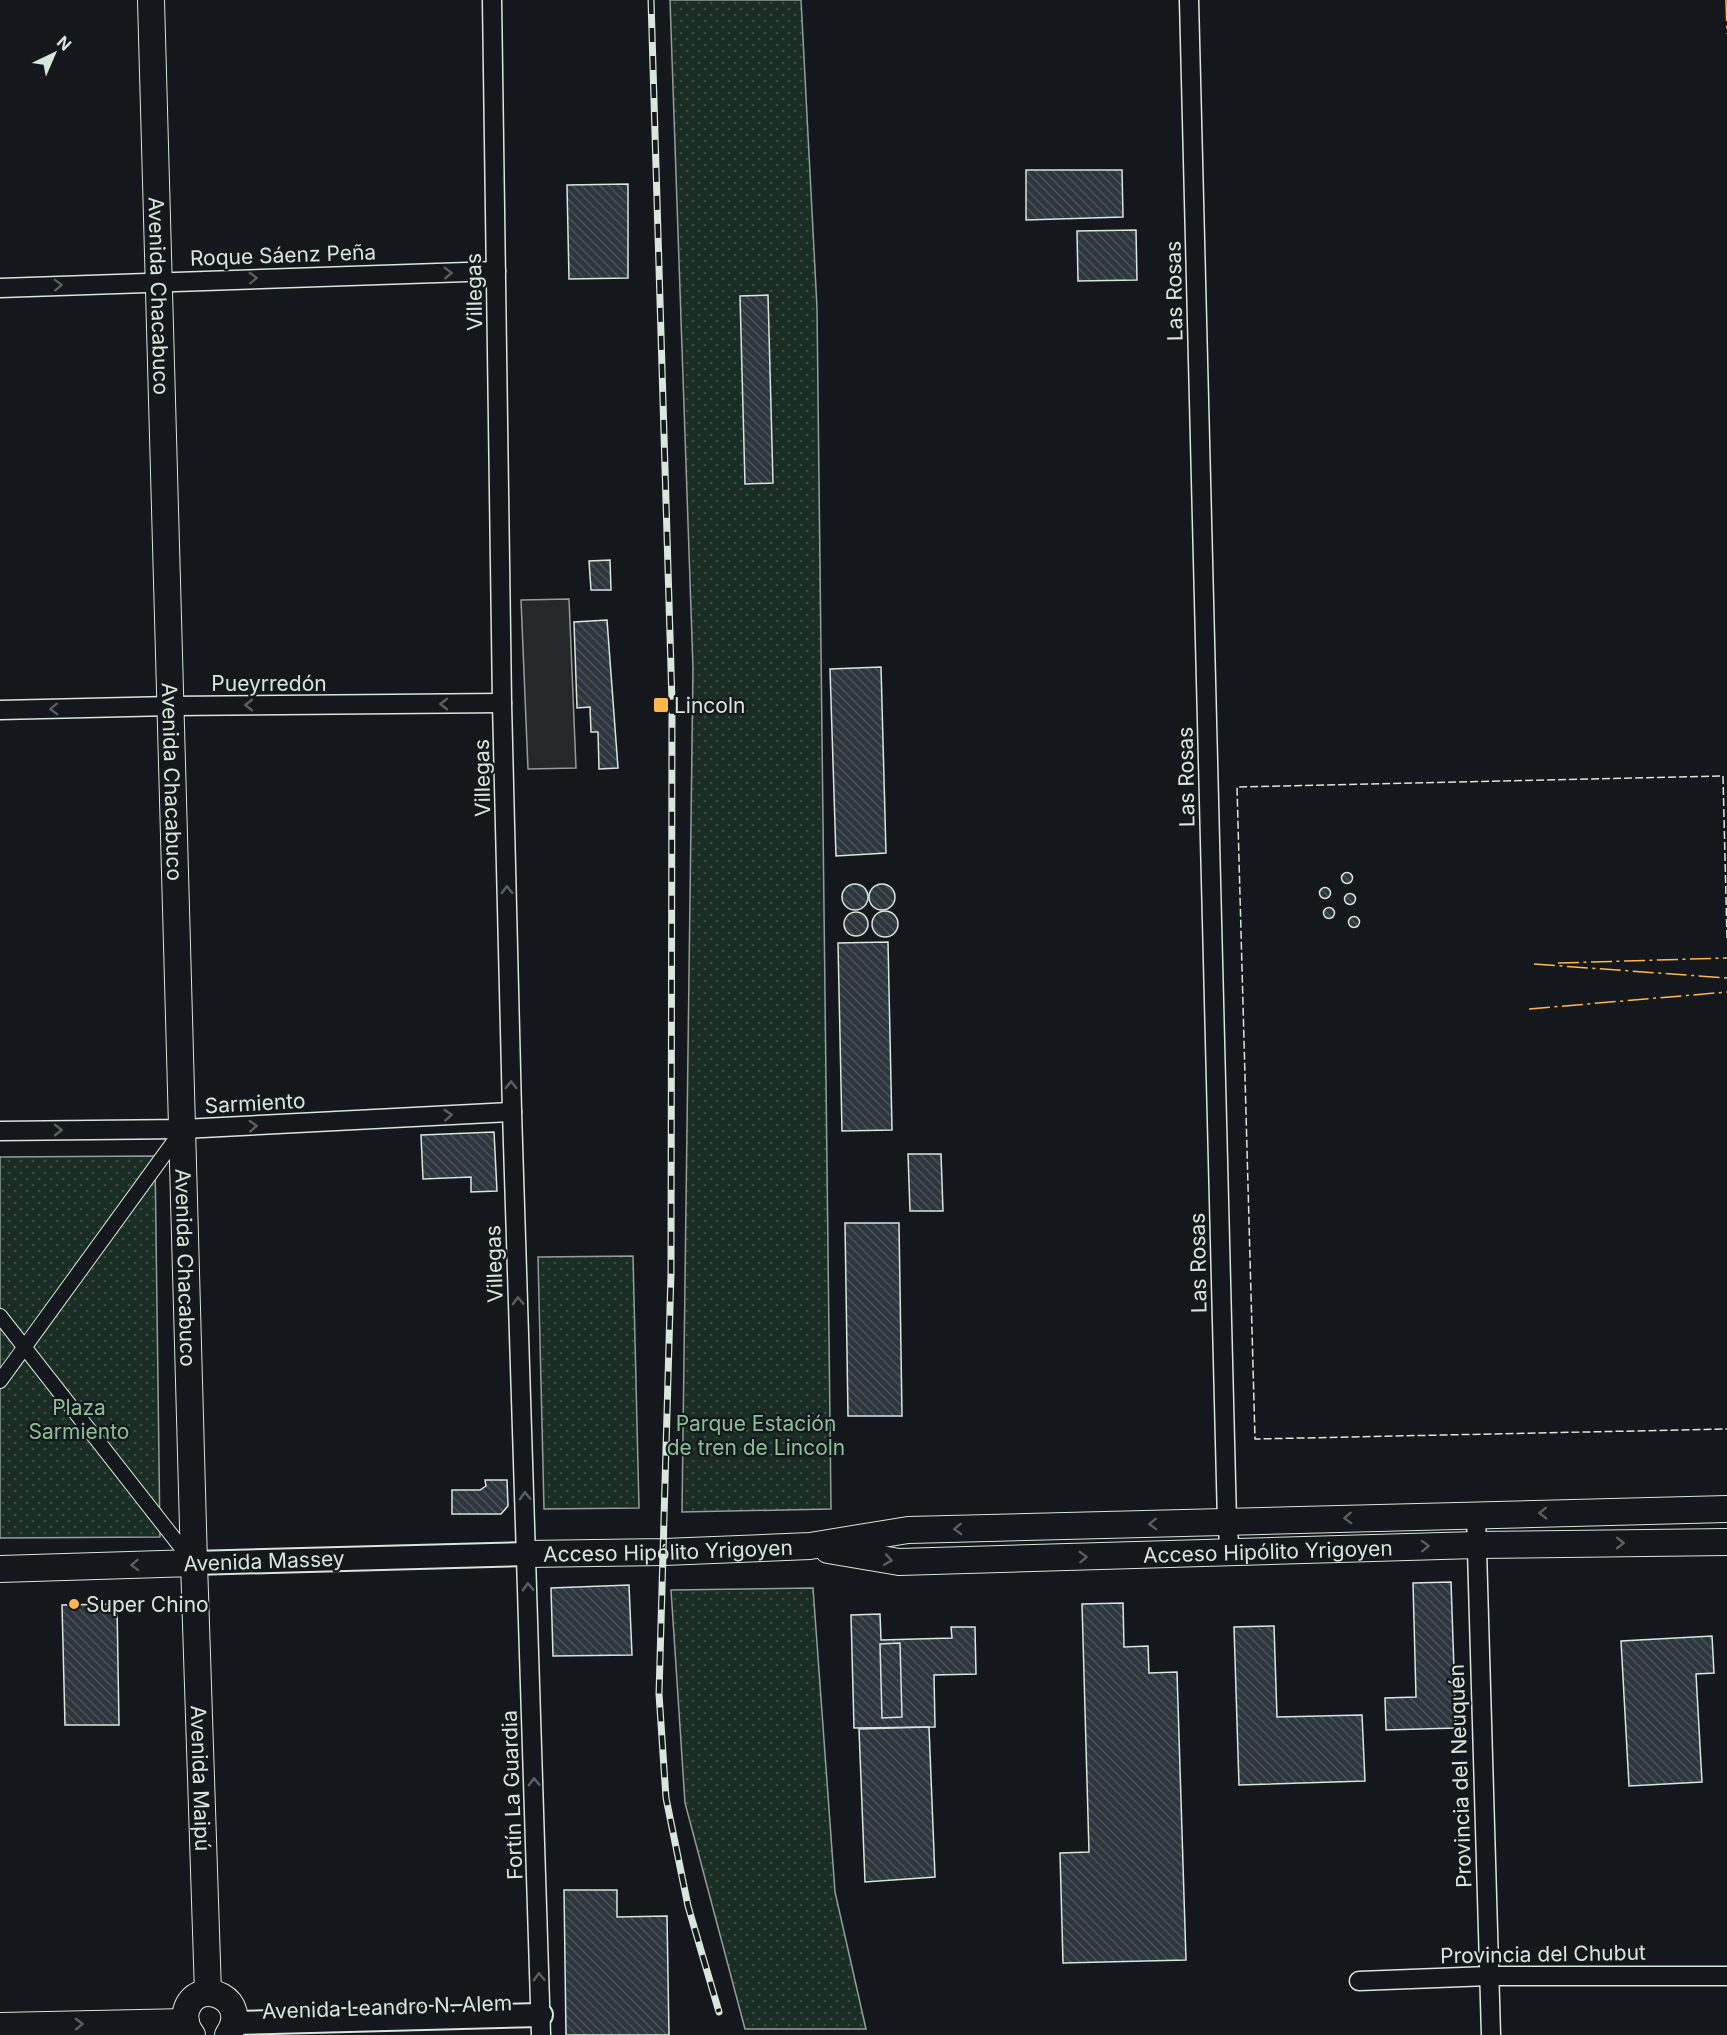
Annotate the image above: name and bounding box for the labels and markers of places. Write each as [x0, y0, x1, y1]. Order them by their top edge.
place label: Lincoln [674, 693, 745, 718]
marker: Lincoln [652, 696, 670, 714]
place label: Super Chino [86, 1592, 209, 1617]
marker: Super Chino [67, 1597, 81, 1611]

